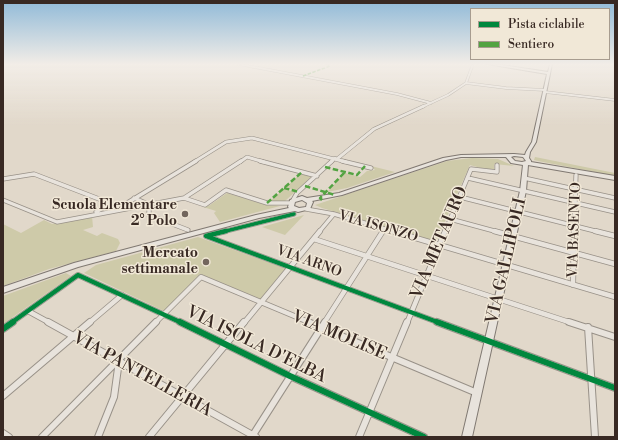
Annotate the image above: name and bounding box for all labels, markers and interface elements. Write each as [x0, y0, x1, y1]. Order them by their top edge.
legend [470, 8, 610, 60]
text: Pista ciclabile [508, 17, 585, 32]
text: Sentiero [508, 37, 554, 52]
street label: VIA BASENTO [565, 182, 585, 278]
street label: VIA METAURO [407, 184, 473, 302]
street label: VIA GALLIPOLI [483, 196, 531, 326]
place label: Scuola Elementare 2° Polo [52, 198, 177, 230]
street label: VIA ISONZO [336, 208, 420, 246]
marker: Scuola Elementare 2° Polo [180, 209, 190, 219]
street label: VIA ARNO [274, 242, 344, 282]
place label: Mercato settimanale [121, 246, 198, 278]
marker: Mercato settimanale [201, 257, 211, 267]
street label: VIA ISOLA D'ELBA [183, 302, 329, 388]
street label: VIA MOLISE [288, 307, 390, 365]
street label: VIA PANTELLERIA [69, 328, 215, 422]

